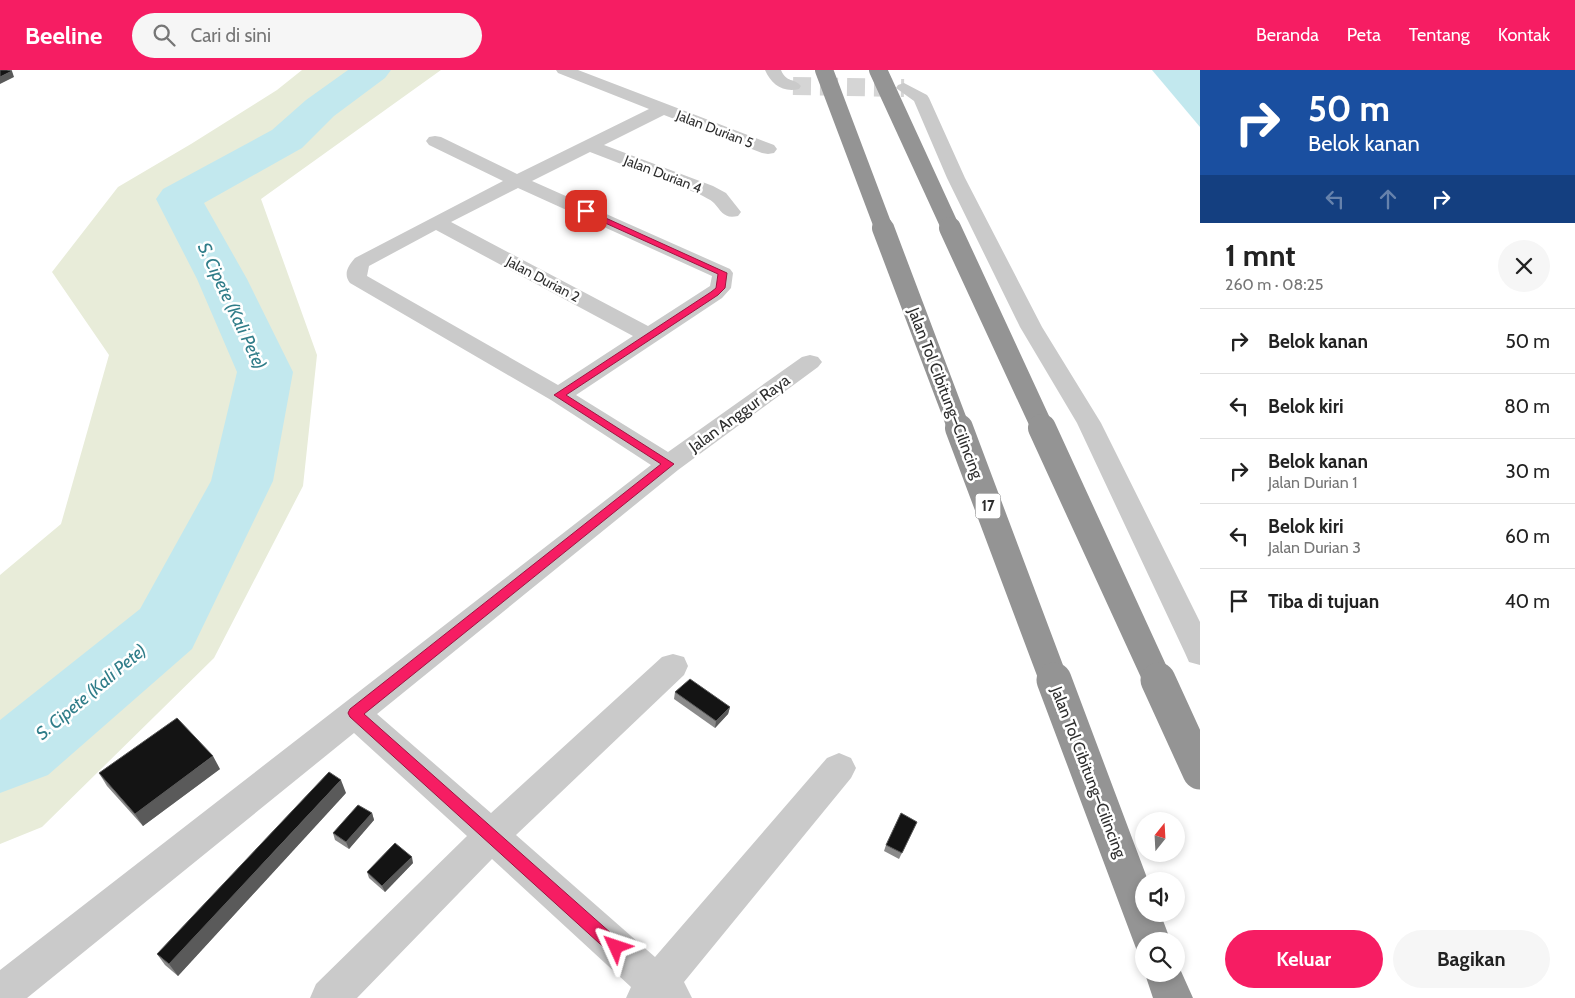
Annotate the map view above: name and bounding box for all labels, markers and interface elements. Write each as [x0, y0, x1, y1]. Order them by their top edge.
search box [132, 13, 482, 58]
text: Beeline [25, 21, 102, 50]
icon: search [150, 21, 178, 49]
text: Cari di sini [190, 24, 271, 47]
text: Beranda [1256, 24, 1319, 46]
text: Peta [1347, 24, 1381, 46]
text: Tentang [1409, 24, 1470, 46]
text: Kontak [1498, 24, 1550, 46]
text: 50 m [1308, 87, 1390, 130]
icon: right [1225, 90, 1290, 155]
street label: Jalan Durian 5 [673, 106, 756, 152]
text: Belok kanan [1308, 130, 1420, 157]
street label: Jalan Durian 4 [621, 151, 704, 197]
icon: left [1321, 185, 1349, 213]
icon: ahead [1374, 185, 1402, 213]
icon: right [1427, 185, 1455, 213]
pin [565, 190, 607, 232]
icon: arrive [572, 197, 600, 225]
text: 1 mnt [1225, 237, 1296, 274]
water label: S. Cipete (Kali Pete) [193, 239, 271, 373]
button: close [1498, 240, 1550, 292]
street label: Jalan Durian 2 [502, 252, 583, 306]
text: 260 m · 08:25 [1225, 275, 1324, 294]
street label: Jalan Tol Cibitung–Cilincing [904, 304, 987, 482]
icon: right [1225, 327, 1253, 355]
text: Belok kanan [1268, 330, 1368, 353]
text: 50 m [1506, 330, 1550, 353]
street label: Jalan Anggur Raya [684, 370, 794, 457]
icon: left [1225, 392, 1253, 420]
text: Belok kiri [1268, 395, 1344, 418]
text: 80 m [1504, 395, 1550, 418]
text: Belok kanan [1268, 450, 1368, 473]
icon: right [1225, 457, 1253, 485]
text: 30 m [1506, 460, 1550, 483]
text: Jalan Durian 1 [1268, 473, 1357, 492]
road number: 17 [976, 494, 1000, 518]
text: Belok kiri [1268, 515, 1344, 538]
icon: left [1225, 522, 1253, 550]
text: 60 m [1505, 525, 1550, 548]
text: Jalan Durian 3 [1268, 538, 1361, 557]
icon: arrive [1225, 587, 1253, 615]
text: Tiba di tujuan [1268, 590, 1379, 613]
text: 40 m [1505, 590, 1550, 613]
water label: S. Cipete (Kali Pete) [31, 639, 151, 745]
street label: Jalan Tol Cibitung–Cilincing [1047, 683, 1130, 861]
north arrow [1135, 812, 1185, 862]
map controls [1135, 812, 1185, 982]
button: sound [1135, 872, 1185, 922]
position arrow [589, 920, 641, 972]
button: Keluar [1225, 930, 1383, 988]
button: Bagikan [1393, 930, 1550, 988]
button: search [1135, 932, 1185, 982]

